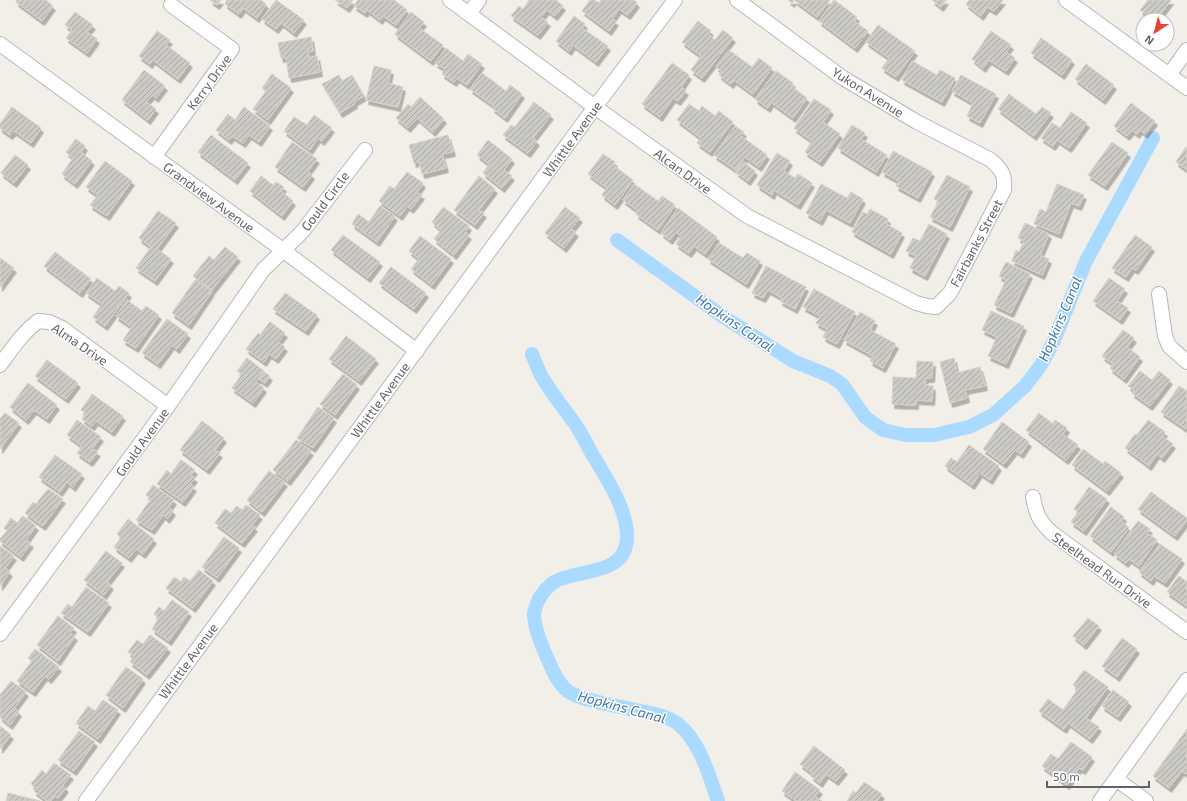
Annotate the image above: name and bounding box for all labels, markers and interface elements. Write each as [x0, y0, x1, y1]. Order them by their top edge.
north arrow [1135, 12, 1175, 52]
text: N [1142, 33, 1156, 48]
street label: Kerry Drive [183, 51, 235, 113]
street label: Yukon Avenue [829, 64, 907, 120]
street label: Whittle Avenue [539, 98, 605, 180]
street label: Alcan Drive [651, 145, 715, 197]
street label: Grandview Avenue [160, 158, 258, 236]
street label: Gould Circle [298, 168, 352, 234]
street label: Fairbanks Street [946, 197, 1006, 289]
water label: Hopkins Canal [1034, 274, 1085, 364]
water label: Hopkins Canal [693, 290, 778, 355]
street label: Alma Drive [49, 319, 111, 369]
street label: Whittle Avenue [347, 359, 413, 441]
street label: Gould Avenue [112, 405, 172, 479]
street label: Steelhead Run Drive [1049, 529, 1155, 611]
street label: Whittle Avenue [155, 620, 221, 702]
water label: Hopkins Canal [576, 687, 668, 726]
scale bar [1047, 763, 1149, 789]
text: 50 m [1053, 769, 1080, 783]

